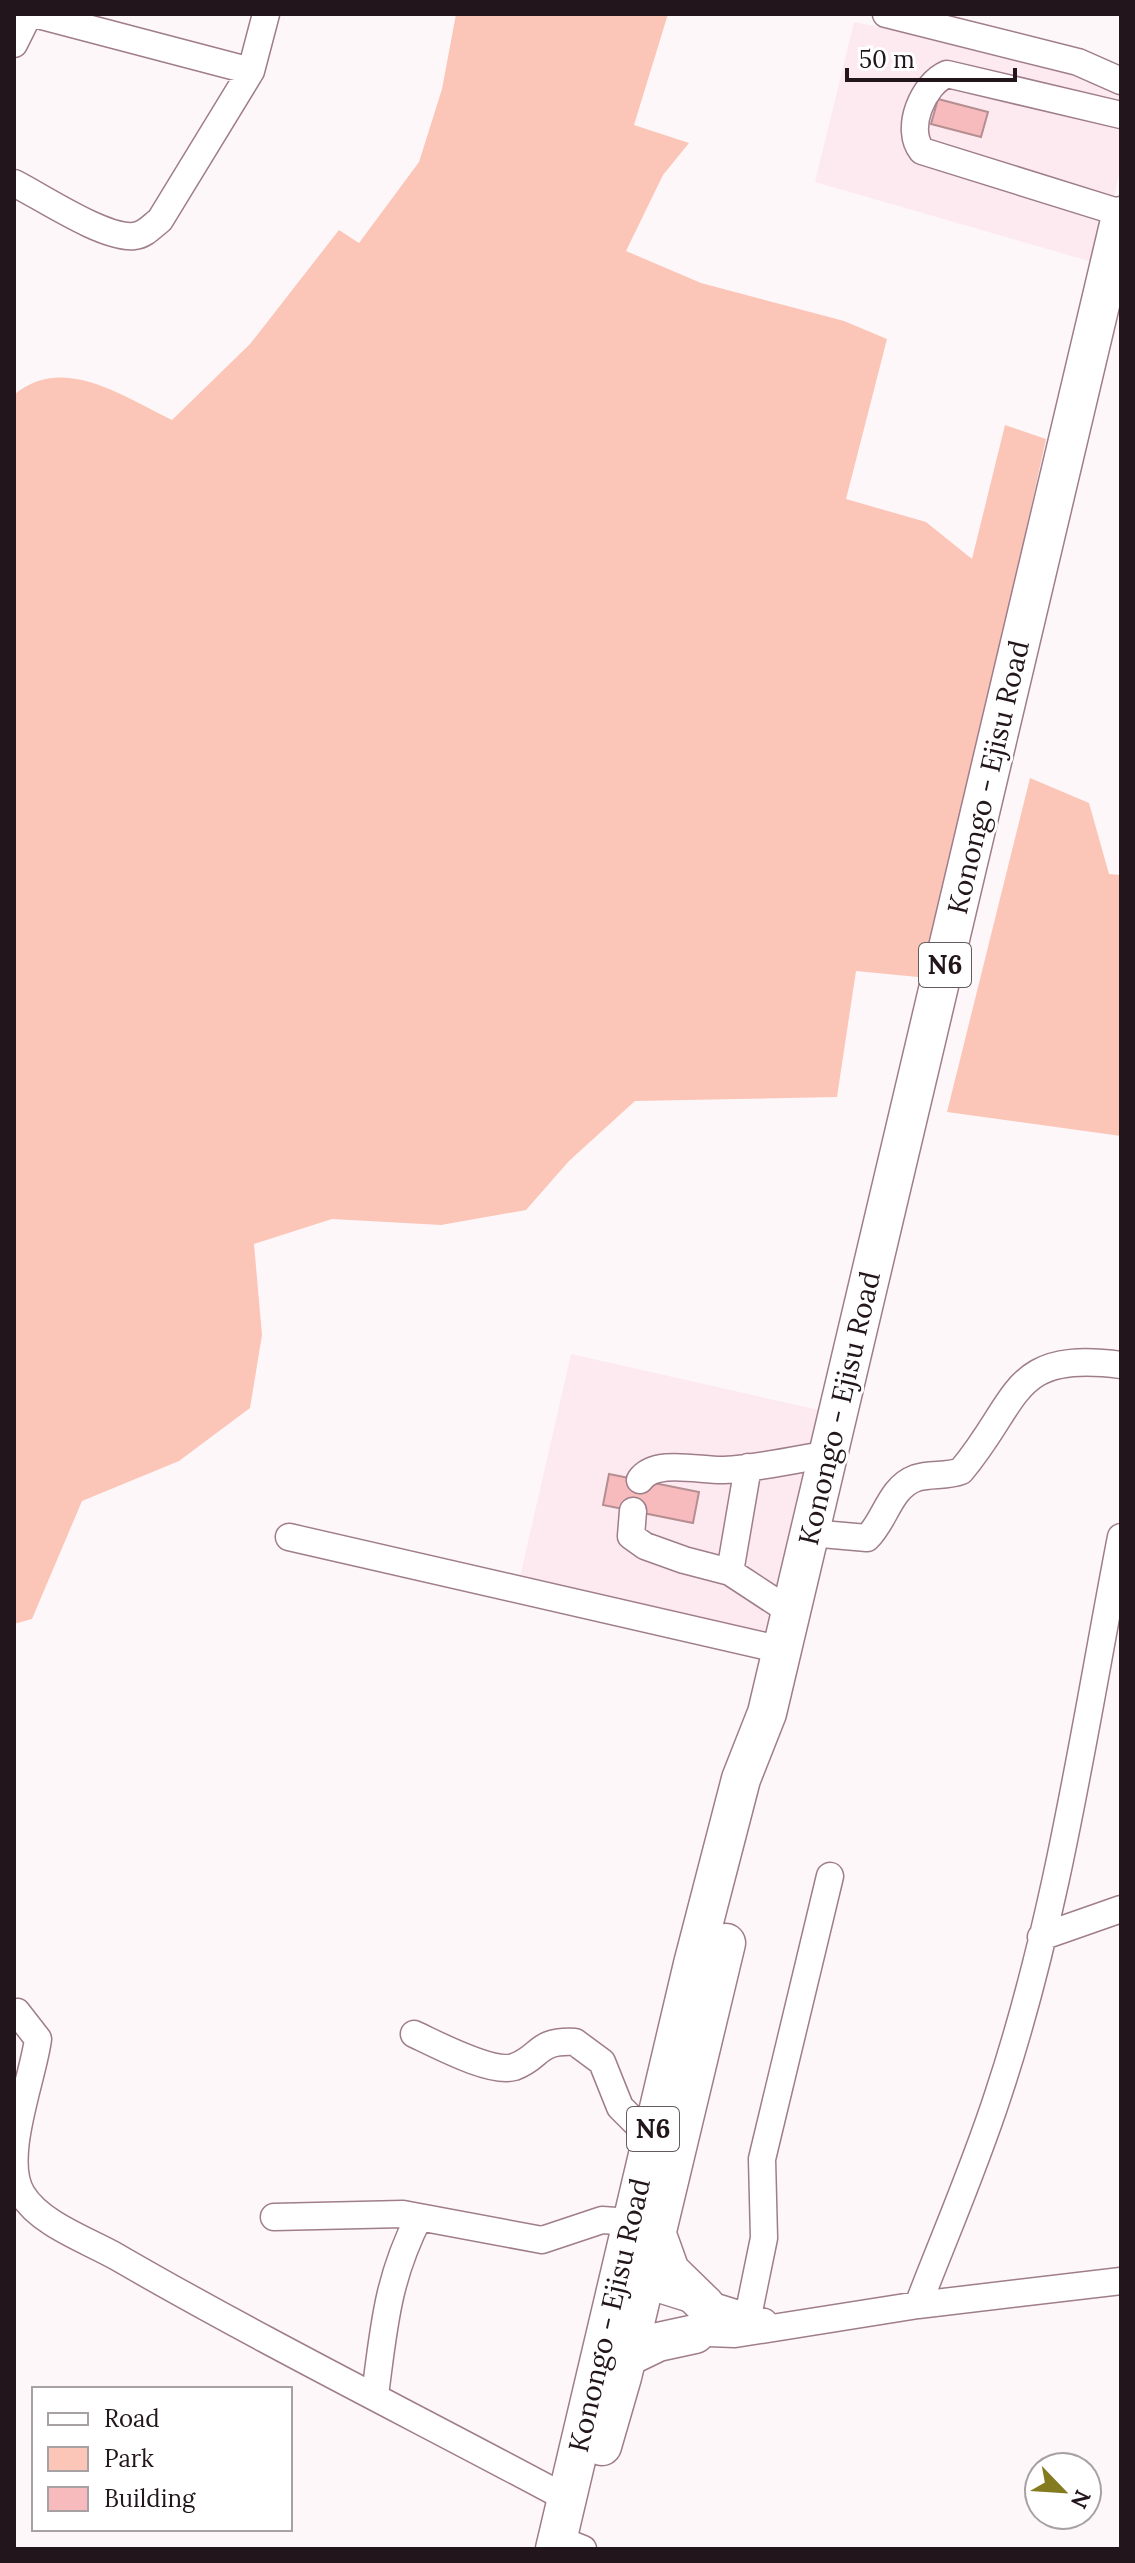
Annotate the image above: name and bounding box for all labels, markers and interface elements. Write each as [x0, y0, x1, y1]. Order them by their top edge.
scale bar [847, 32, 1015, 82]
text: 50 m [859, 44, 915, 75]
street label: Konongo - Ejisu Road [939, 637, 1037, 917]
road number: N6 [919, 943, 971, 987]
street label: Konongo - Ejisu Road [790, 1268, 888, 1548]
road number: N6 [627, 2107, 679, 2151]
street label: Konongo - Ejisu Road [560, 2175, 658, 2455]
legend [32, 2387, 292, 2531]
text: Road [104, 2403, 160, 2434]
text: Park [104, 2443, 154, 2474]
north arrow [1023, 2451, 1103, 2531]
text: Building [104, 2483, 196, 2514]
text: N [1065, 2486, 1097, 2513]

